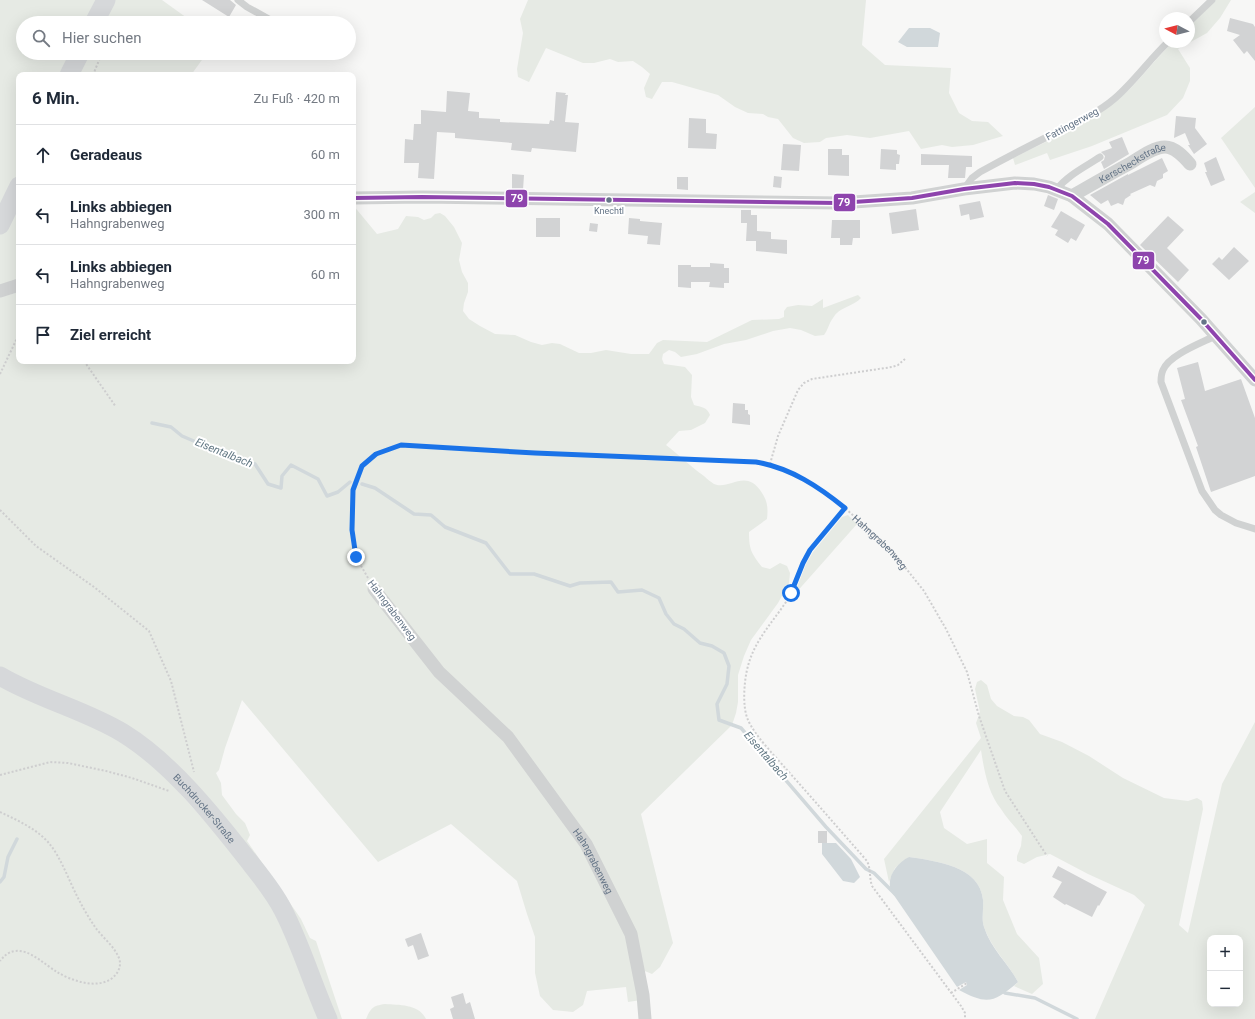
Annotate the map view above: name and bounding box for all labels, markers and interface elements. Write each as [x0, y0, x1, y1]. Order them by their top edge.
north arrow [1159, 12, 1195, 48]
search box [16, 16, 356, 60]
icon: search [30, 27, 52, 49]
text: Hier suchen [62, 29, 141, 47]
text: 6 Min. [32, 88, 80, 108]
text: Zu Fuß · 420 m [254, 91, 340, 106]
street label: Fattingerweg [1044, 105, 1100, 143]
street label: Kerscheckstraße [1097, 141, 1166, 185]
icon: ahead [32, 144, 54, 166]
text: Geradeaus [70, 146, 142, 164]
text: 60 m [311, 147, 340, 162]
line badge: 79 [505, 189, 528, 208]
text: 79 [511, 192, 523, 205]
line badge: 79 [833, 193, 856, 212]
marker: Knechtl [604, 195, 614, 205]
text: 79 [838, 196, 850, 209]
text: Links abbiegen [70, 198, 172, 216]
icon: left [32, 204, 54, 226]
place label: Knechtl [594, 206, 624, 216]
text: 300 m [303, 207, 340, 222]
text: Hahngrabenweg [70, 216, 165, 231]
line badge: 79 [1132, 251, 1155, 270]
text: 79 [1137, 254, 1149, 267]
text: Links abbiegen [70, 258, 172, 276]
icon: left [32, 264, 54, 286]
text: 60 m [311, 267, 340, 282]
text: Hahngrabenweg [70, 276, 165, 291]
unlabelled marker [1199, 317, 1209, 327]
icon: arrive [32, 324, 54, 346]
text: Ziel erreicht [70, 326, 151, 344]
water label: Eisentalbach [193, 436, 255, 470]
street label: Hahngrabenweg [850, 512, 910, 571]
route end [347, 548, 365, 566]
street label: Hahngrabenweg [366, 578, 418, 642]
route start [782, 584, 800, 602]
water label: Eisentalbach [741, 729, 791, 783]
street label: Buchdrucker-Straße [171, 771, 238, 845]
street label: Hahngrabenweg [571, 826, 615, 895]
map controls [1207, 935, 1243, 1007]
button: + [1207, 935, 1243, 971]
button: − [1207, 971, 1243, 1007]

